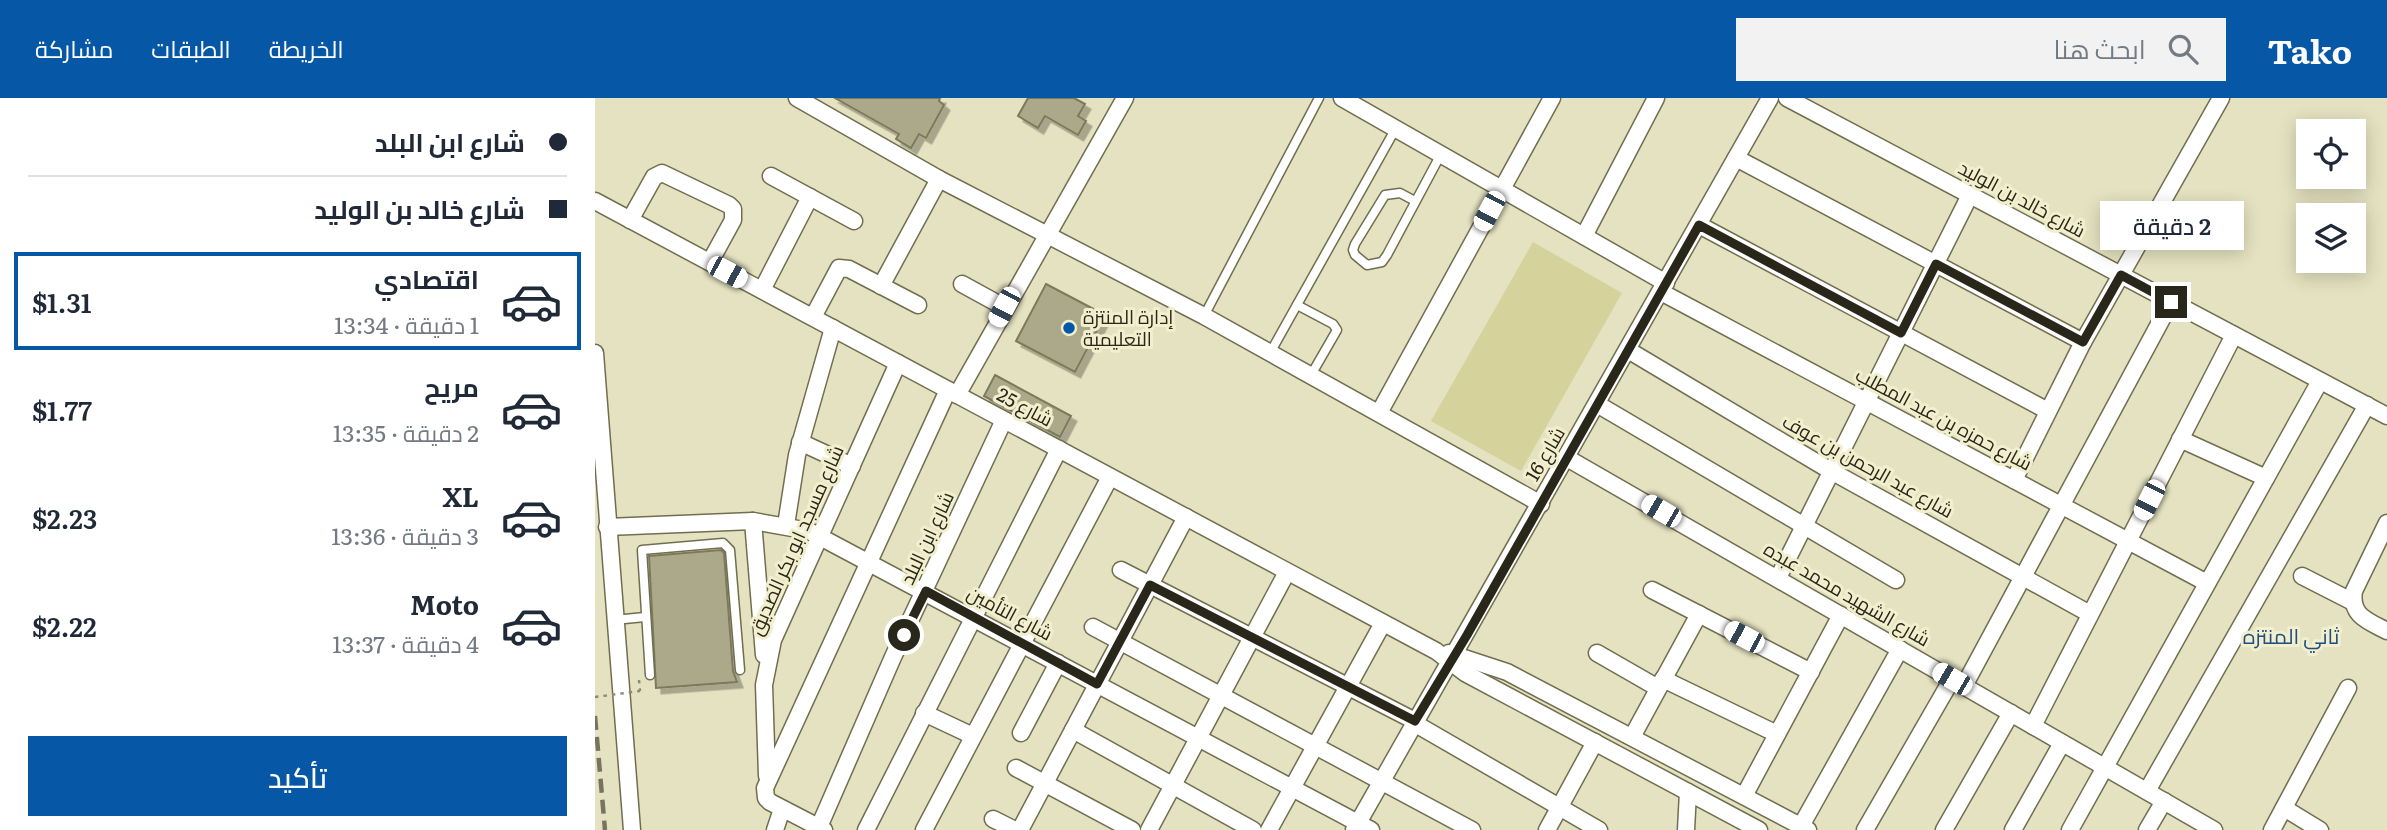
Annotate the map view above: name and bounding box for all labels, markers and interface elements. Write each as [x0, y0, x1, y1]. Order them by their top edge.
search box [1736, 18, 2226, 81]
text: Tako [2268, 25, 2352, 74]
text: ابحث هنا [2054, 28, 2146, 67]
text: مشاركة [35, 30, 113, 65]
text: الطبقات [151, 30, 231, 65]
text: الخريطة [269, 30, 344, 65]
icon: search [2164, 30, 2202, 68]
map controls [2296, 119, 2366, 273]
button: locate [2296, 119, 2366, 189]
text: شارع ابن البلد [375, 121, 525, 160]
street label: شارع خالد بن الوليد [1953, 153, 2091, 244]
text: شارع خالد بن الوليد [314, 188, 525, 227]
car [1470, 188, 1509, 234]
callout: 2 دقيقة [2099, 200, 2243, 250]
button: layers [2296, 203, 2366, 273]
text: 2 دقيقة [2133, 208, 2211, 242]
car [704, 253, 751, 291]
text: اقتصادي [374, 258, 479, 297]
icon: car [500, 270, 563, 333]
text: $1.31 [32, 282, 91, 321]
car [985, 284, 1024, 330]
route end [2155, 286, 2187, 318]
place label: إدارة المنتزة التعليمية [1083, 302, 1173, 352]
text: 1 دقيقة · 13:34 [334, 307, 479, 341]
marker: إدارة المنتزة التعليمية [1061, 320, 1077, 336]
street label: شارع حمزه بن عبد المطلب [1851, 360, 2038, 477]
text: مريح [424, 366, 479, 405]
icon: car [500, 378, 563, 441]
street label: شارع 25 [992, 380, 1058, 433]
text: $1.77 [32, 390, 92, 429]
street label: شارع عبد الرحمن بن عوف [1777, 406, 1959, 525]
text: 2 دقيقة · 13:35 [333, 415, 479, 449]
street label: شارع 16 [1517, 421, 1572, 486]
street label: شارع مسجد ابو بكر الصديق [741, 440, 851, 640]
text: XL [442, 476, 479, 515]
car [2131, 477, 2168, 523]
icon: car [500, 486, 563, 549]
street label: شارع ابن البلد [892, 486, 961, 589]
car [1638, 491, 1685, 531]
text: $2.23 [32, 498, 97, 537]
text: 3 دقيقة · 13:36 [331, 518, 479, 552]
street label: شارع الشهيد محمد عبده [1759, 534, 1936, 653]
street label: شارع التأمين [962, 578, 1058, 647]
text: Moto [410, 584, 479, 623]
icon: car [500, 594, 563, 657]
text: $2.22 [32, 606, 97, 645]
car [1721, 618, 1768, 656]
route start [888, 619, 920, 651]
district label: ثاني المنتزه [2243, 619, 2340, 653]
text: 4 دقيقة · 13:37 [332, 626, 479, 660]
car [1929, 659, 1976, 699]
button: تأكيد [28, 736, 567, 816]

